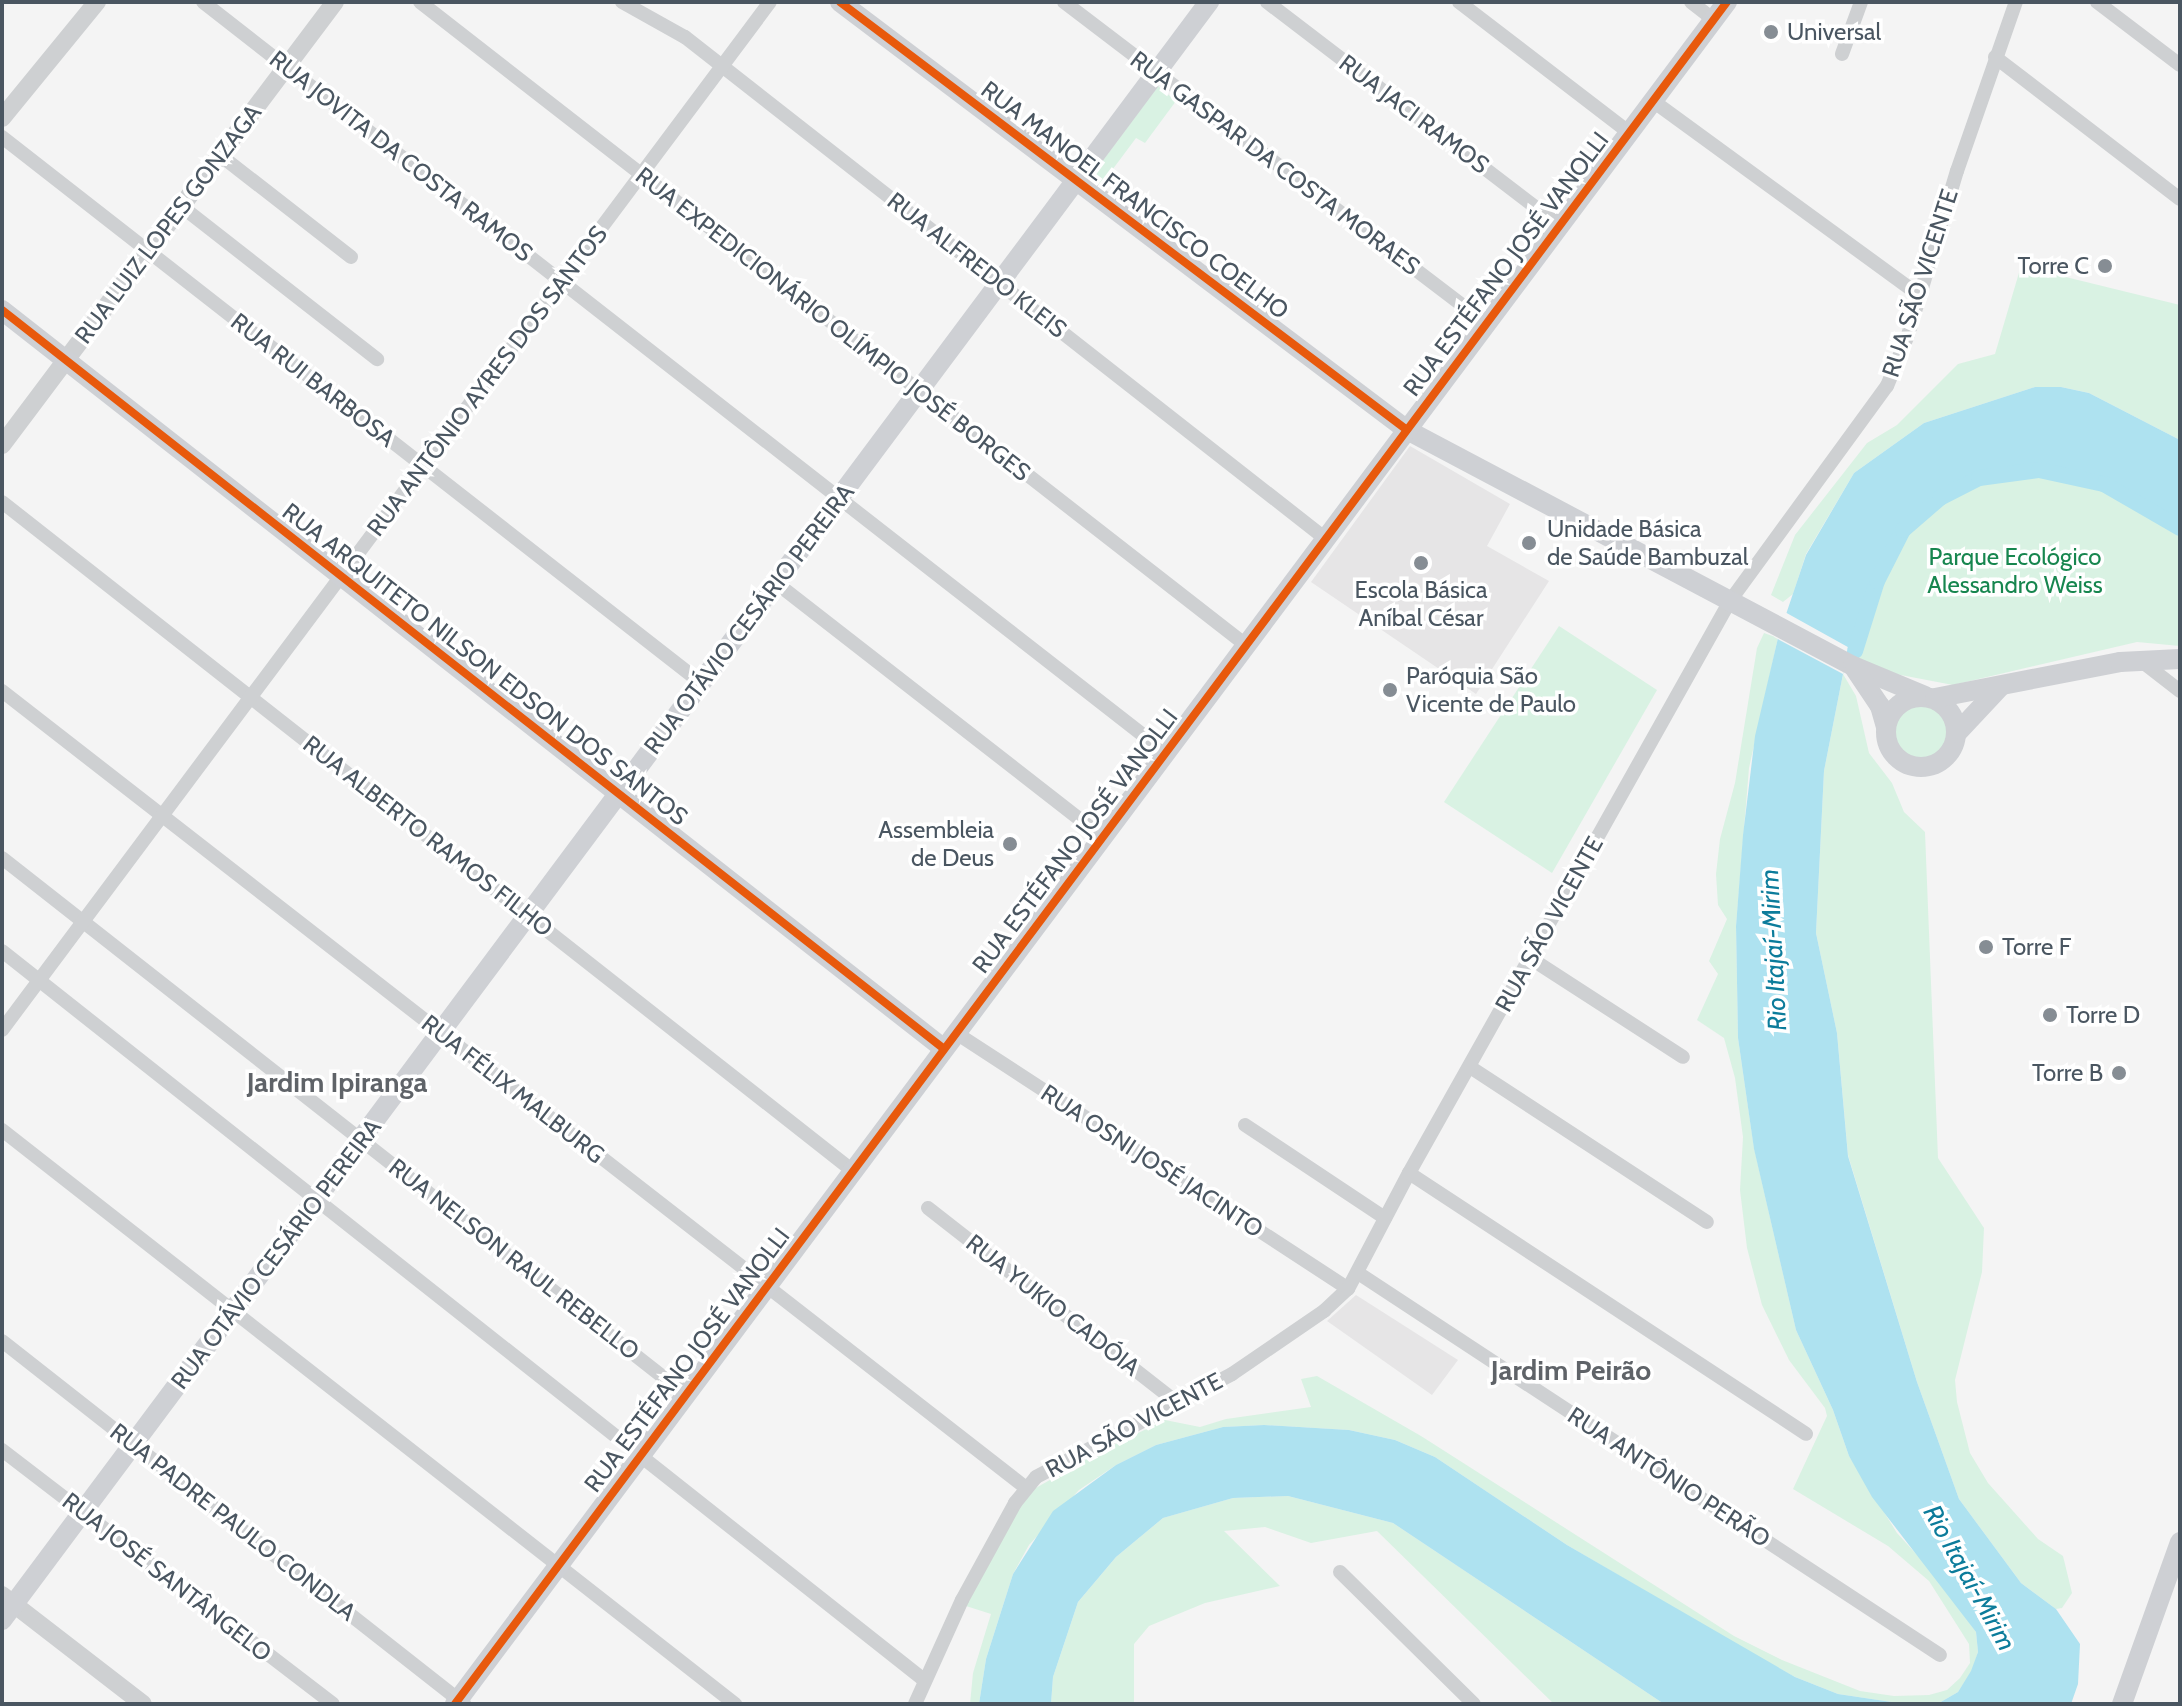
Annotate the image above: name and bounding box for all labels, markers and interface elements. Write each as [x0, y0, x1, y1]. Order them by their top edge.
place label: Universal [1787, 18, 1881, 46]
marker: Universal [1762, 23, 1780, 41]
street label: RUA JOVITA DA COSTA RAMOS [264, 44, 538, 268]
street label: RUA GASPAR DA COSTA MORAES [1125, 45, 1425, 281]
street label: RUA JACI RAMOS [1334, 48, 1494, 180]
street label: RUA MANOEL FRANCISCO COELHO [976, 75, 1294, 325]
street label: RUA LUIZ LOPES GONZAGA [69, 99, 267, 349]
street label: RUA ESTÉFANO JOSÉ VANOLLI [1397, 126, 1615, 402]
street label: RUA EXPEDICIONÁRIO OLÍMPIO JOSÉ BORGES [630, 161, 1036, 487]
street label: RUA SÃO VICENTE [1876, 185, 1964, 381]
street label: RUA ALFREDO KLEIS [882, 186, 1072, 344]
street label: RUA ANTÔNIO AYRES DOS SANTOS [361, 220, 613, 542]
place label: Torre C [2018, 252, 2089, 280]
marker: Torre C [2096, 257, 2114, 275]
street label: RUA RUI BARBOSA [225, 307, 401, 453]
street label: RUA OTÁVIO CESÁRIO PEREIRA [638, 478, 860, 760]
street label: RUA ARQUITETO NILSON EDSON DOS SANTOS [277, 497, 693, 831]
place label: Unidade Básica de Saúde Bambuzal [1547, 515, 1748, 571]
marker: Unidade Básica de Saúde Bambuzal [1518, 532, 1540, 554]
park label: Parque Ecológico Alessandro Weiss [1927, 543, 2103, 599]
marker: Escola Básica Aníbal César [1412, 554, 1430, 572]
place label: Escola Básica Aníbal César [1355, 576, 1487, 632]
place label: Paróquia São Vicente de Paulo [1406, 662, 1576, 718]
marker: Paróquia São Vicente de Paulo [1381, 681, 1399, 699]
street label: RUA ESTÉFANO JOSÉ VANOLLI [966, 703, 1184, 979]
street label: RUA ALBERTO RAMOS FILHO [297, 730, 559, 942]
place label: Assembleia de Deus [878, 816, 994, 872]
street label: RUA SÃO VICENTE [1489, 831, 1609, 1017]
marker: Assembleia de Deus [1001, 835, 1019, 853]
water label: Rio Itajaí-Mirim [1754, 868, 1794, 1032]
place label: Torre F [2002, 933, 2071, 961]
marker: Torre F [1977, 938, 1995, 956]
place label: Torre D [2066, 1001, 2140, 1029]
marker: Torre D [2041, 1006, 2059, 1024]
street label: RUA FÉLIX MALBURG [416, 1009, 610, 1169]
place label: Torre B [2032, 1059, 2103, 1087]
marker: Torre B [2110, 1064, 2128, 1082]
district label: Jardim Ipiranga [247, 1065, 427, 1099]
street label: RUA OSNI JOSÉ JACINTO [1036, 1078, 1268, 1244]
street label: RUA OTÁVIO CESÁRIO PEREIRA [165, 1113, 387, 1395]
street label: RUA NELSON RAUL REBELLO [383, 1152, 645, 1366]
street label: RUA ESTÉFANO JOSÉ VANOLLI [578, 1222, 796, 1498]
street label: RUA YUKIO CADÓIA [960, 1228, 1146, 1382]
district label: Jardim Peirão [1491, 1353, 1651, 1387]
street label: RUA SÃO VICENTE [1041, 1366, 1227, 1484]
street label: RUA ANTÔNIO PERÃO [1562, 1401, 1776, 1553]
street label: RUA PADRE PAULO CONDLA [104, 1417, 362, 1627]
street label: RUA JOSÉ SANTÂNGELO [57, 1486, 277, 1668]
water label: Rio Itajaí-Mirim [1916, 1500, 2022, 1656]

